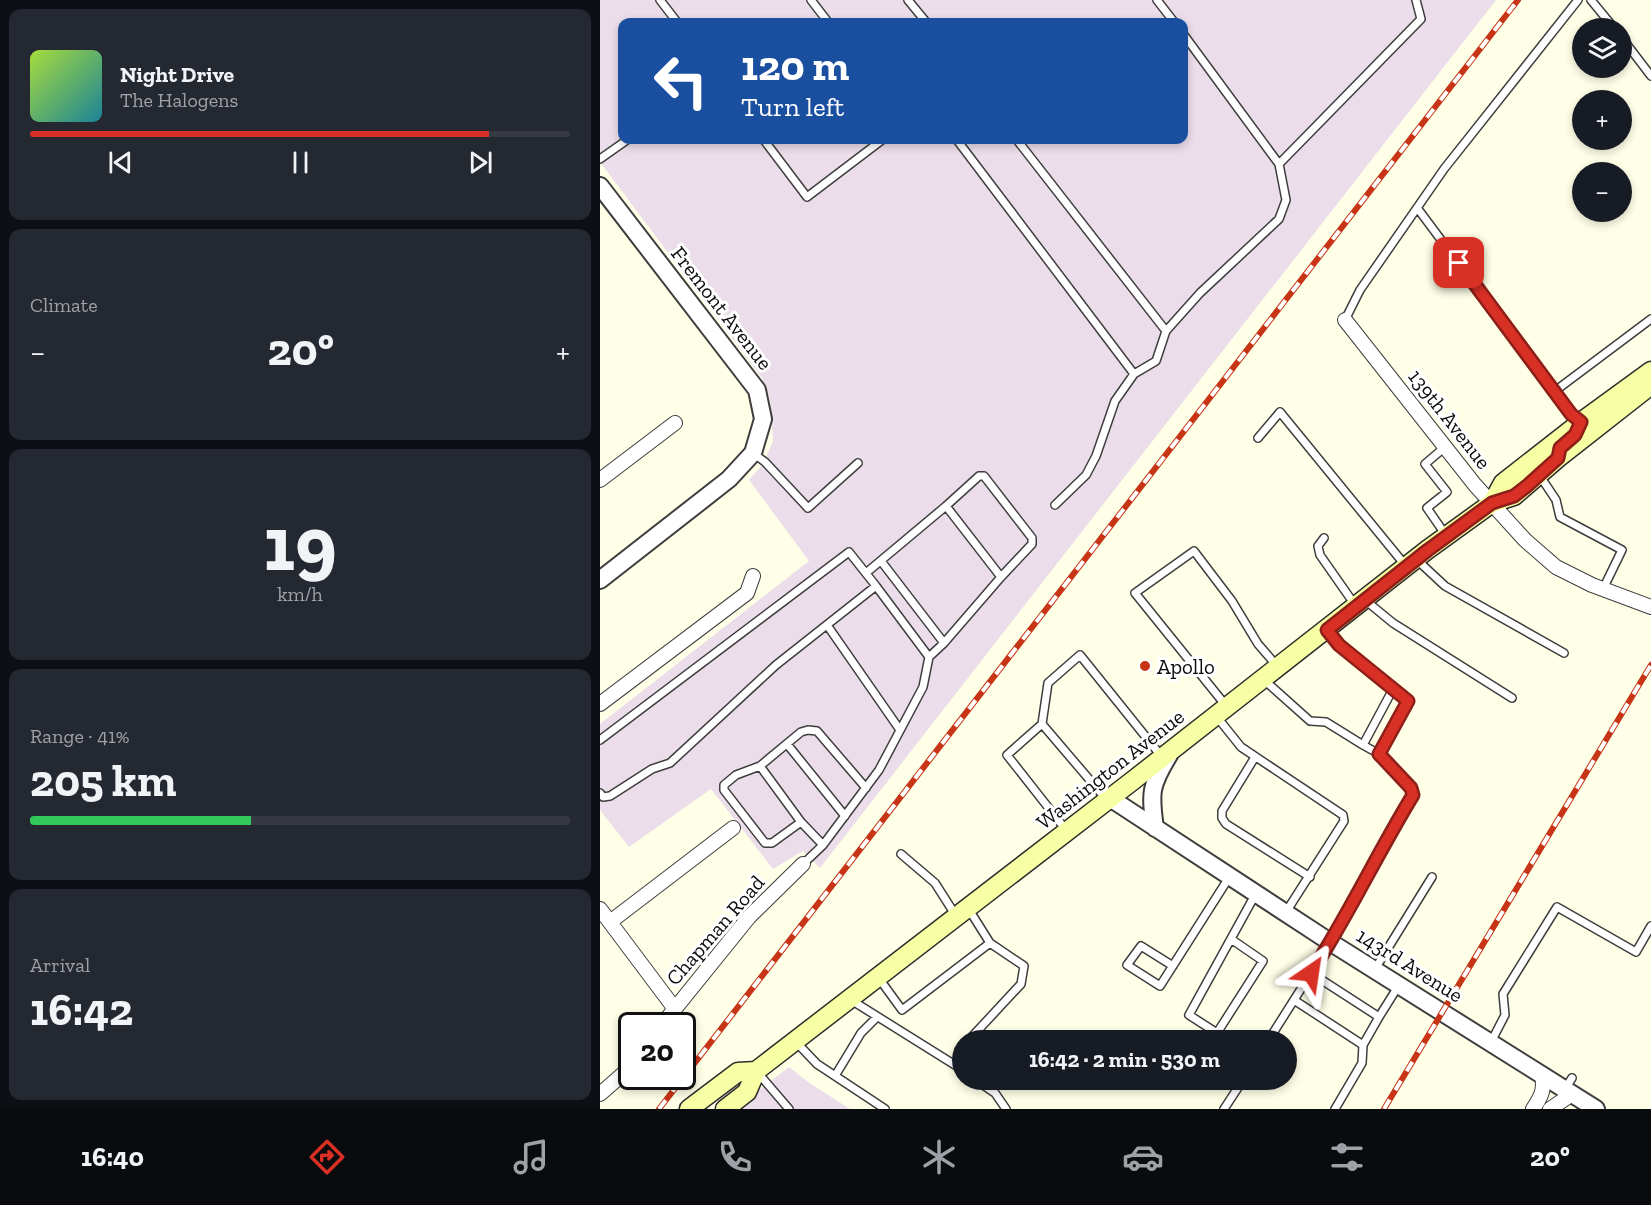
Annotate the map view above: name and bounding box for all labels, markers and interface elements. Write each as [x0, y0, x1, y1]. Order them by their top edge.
map controls [1572, 18, 1632, 222]
button: layers [1572, 18, 1632, 78]
text: 120 m [741, 40, 849, 91]
icon: left [642, 42, 720, 120]
text: Night Drive [120, 61, 234, 88]
text: The Halogens [120, 88, 238, 112]
button: + [1572, 90, 1632, 150]
text: Turn left [741, 91, 844, 123]
icon: previous [104, 146, 137, 179]
icon: pause [284, 146, 317, 179]
icon: next [464, 146, 497, 179]
button: − [1572, 162, 1632, 222]
pin [1433, 237, 1484, 288]
street label: Fremont Avenue [666, 241, 778, 375]
icon: arrive [1442, 246, 1475, 279]
text: Climate [30, 293, 98, 317]
text: 20° [268, 323, 334, 377]
text: − [30, 332, 45, 371]
text: + [556, 332, 570, 371]
street label: 139th Avenue [1403, 364, 1497, 474]
text: 19 [263, 496, 337, 590]
text: km/h [277, 582, 323, 606]
place label: Apollo [1157, 654, 1215, 679]
marker: Apollo [1138, 659, 1152, 673]
street label: Washington Avenue [1031, 704, 1189, 834]
text: Range · 41% [30, 724, 130, 748]
text: 205 km [30, 754, 176, 808]
street label: Chapman Road [661, 870, 770, 990]
street label: 143rd Avenue [1352, 922, 1468, 1008]
position arrow [1279, 941, 1343, 1005]
text: Arrival [30, 953, 90, 977]
text: 16:42 [30, 983, 133, 1037]
speed limit sign: 20 [618, 1012, 696, 1090]
text: 16:42 · 2 min · 530 m [1029, 1046, 1220, 1073]
icon: directions [306, 1136, 348, 1178]
icon: music [510, 1136, 552, 1178]
icon: phone [714, 1136, 756, 1178]
icon: climate [918, 1136, 960, 1178]
icon: car [1122, 1136, 1164, 1178]
icon: filters [1326, 1136, 1368, 1178]
text: 16:40 [81, 1141, 144, 1173]
text: 20° [1530, 1141, 1570, 1173]

